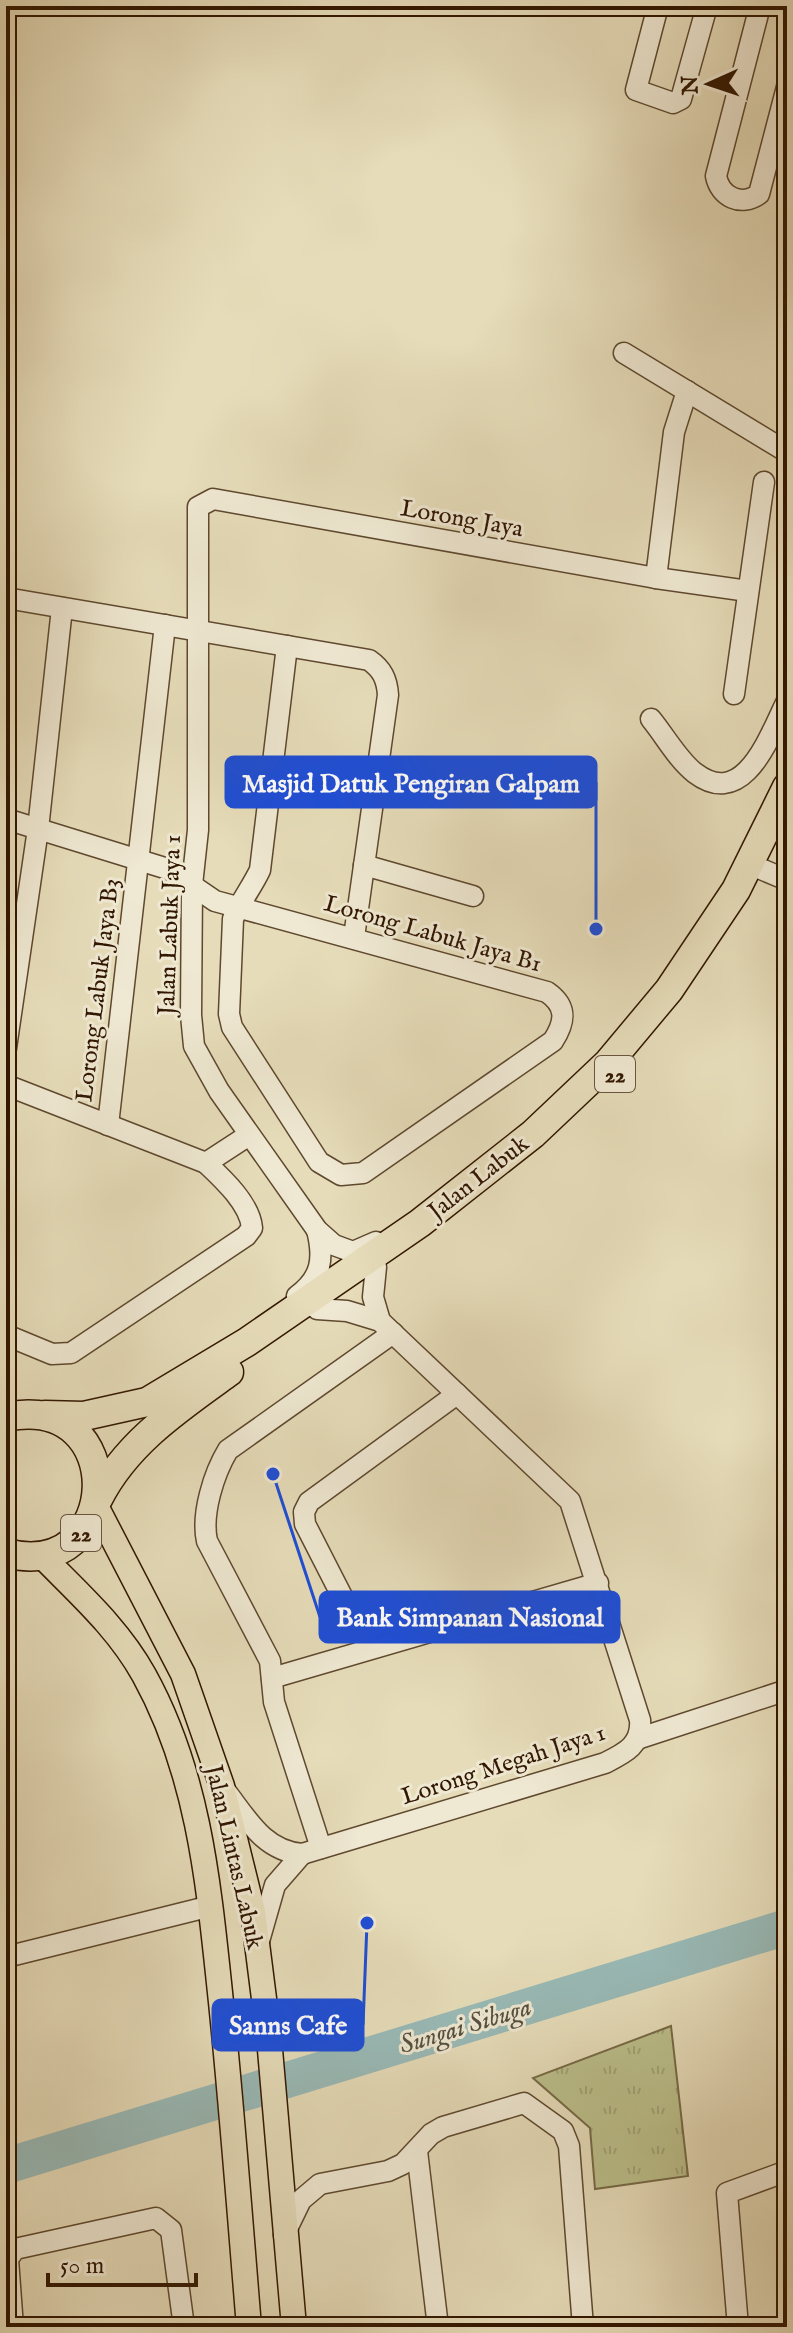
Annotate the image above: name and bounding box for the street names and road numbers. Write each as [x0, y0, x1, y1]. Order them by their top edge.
street label: Lorong Jaya [398, 493, 526, 546]
street label: Jalan Labuk Jaya 1 [152, 834, 189, 1019]
street label: Lorong Labuk Jaya B3 [69, 877, 128, 1104]
street label: Lorong Labuk Jaya B1 [320, 889, 545, 980]
road number: 22 [595, 1056, 635, 1092]
street label: Jalan Labuk [420, 1129, 536, 1229]
road number: 22 [61, 1515, 101, 1551]
street label: Lorong Megah Jaya 1 [397, 1718, 610, 1813]
street label: Jalan Lintas Labuk [197, 1759, 270, 1953]

